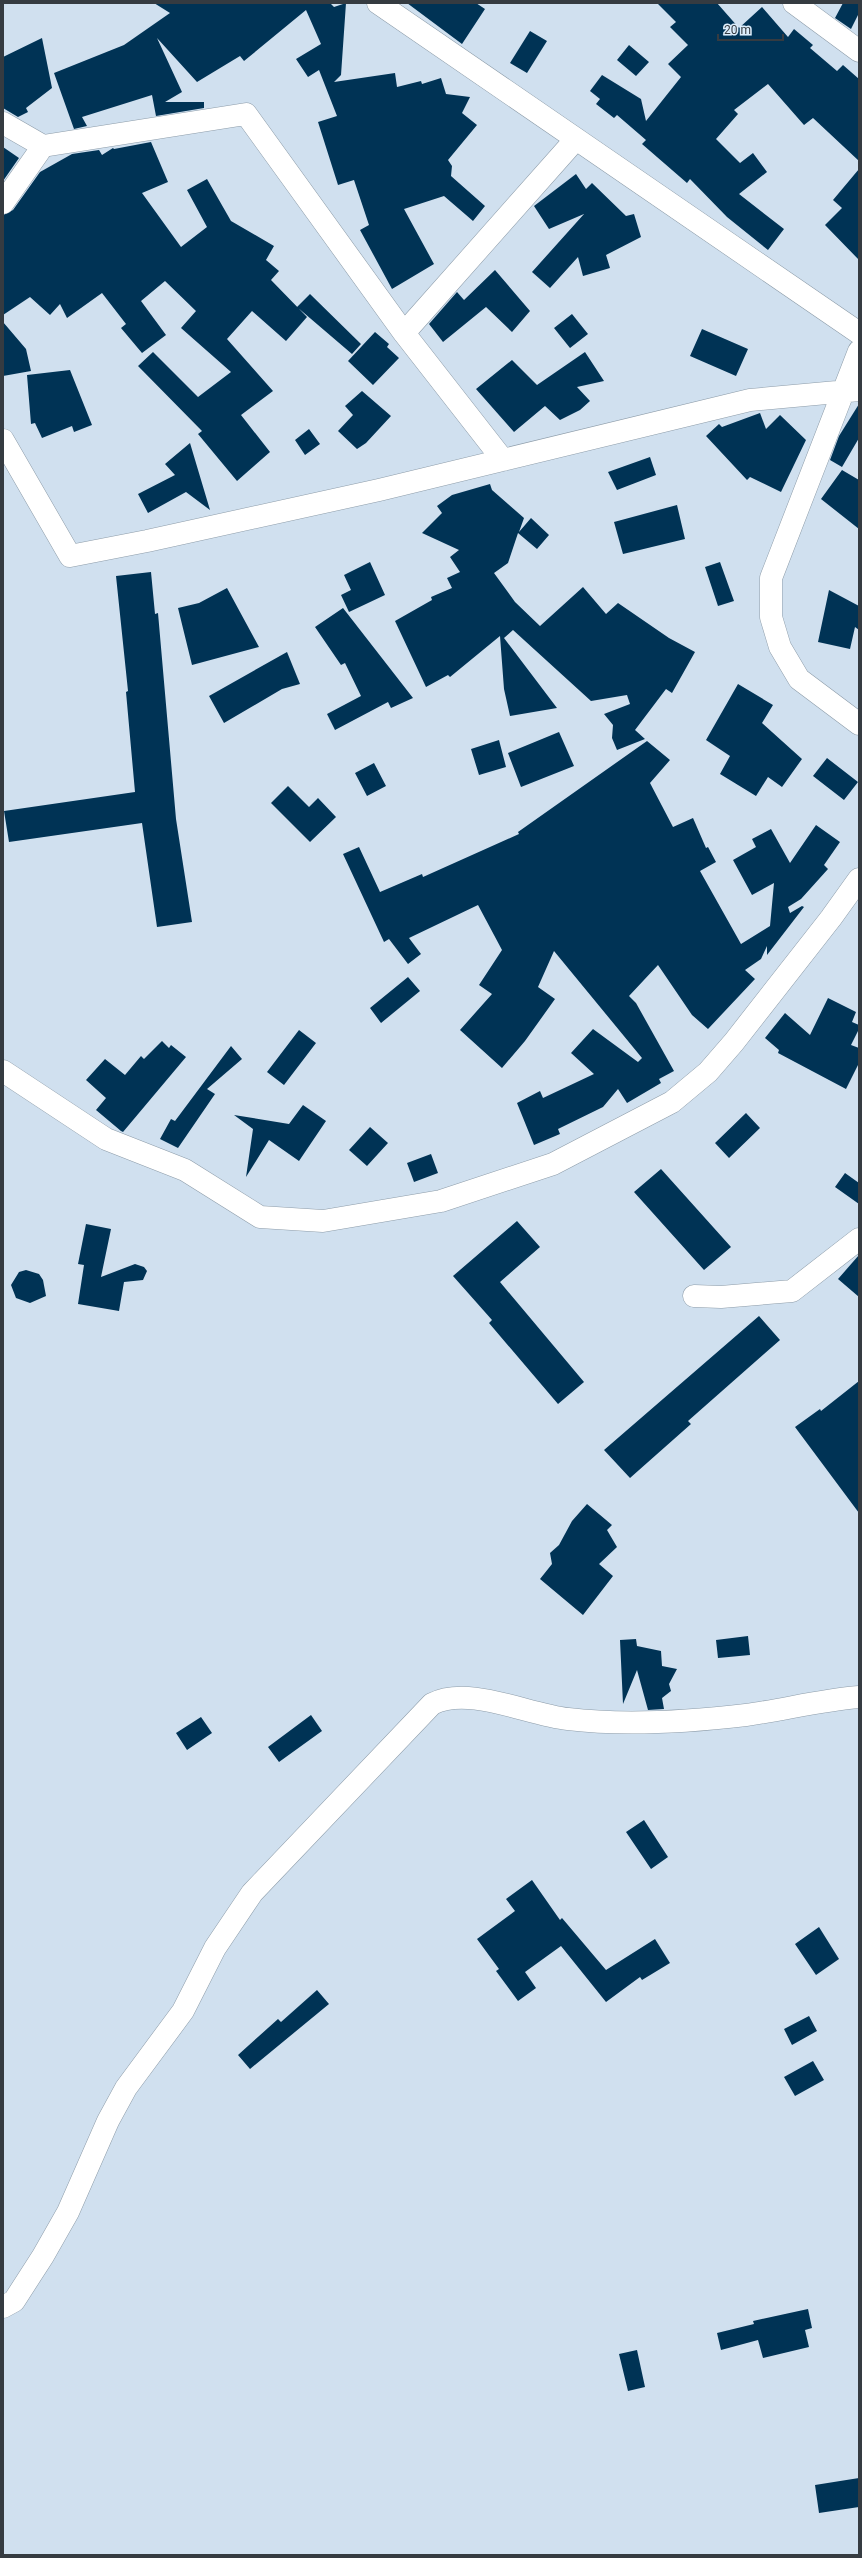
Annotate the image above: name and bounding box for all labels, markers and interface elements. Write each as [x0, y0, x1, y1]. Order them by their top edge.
scale bar [718, 16, 783, 42]
text: 20 m [724, 23, 751, 37]

